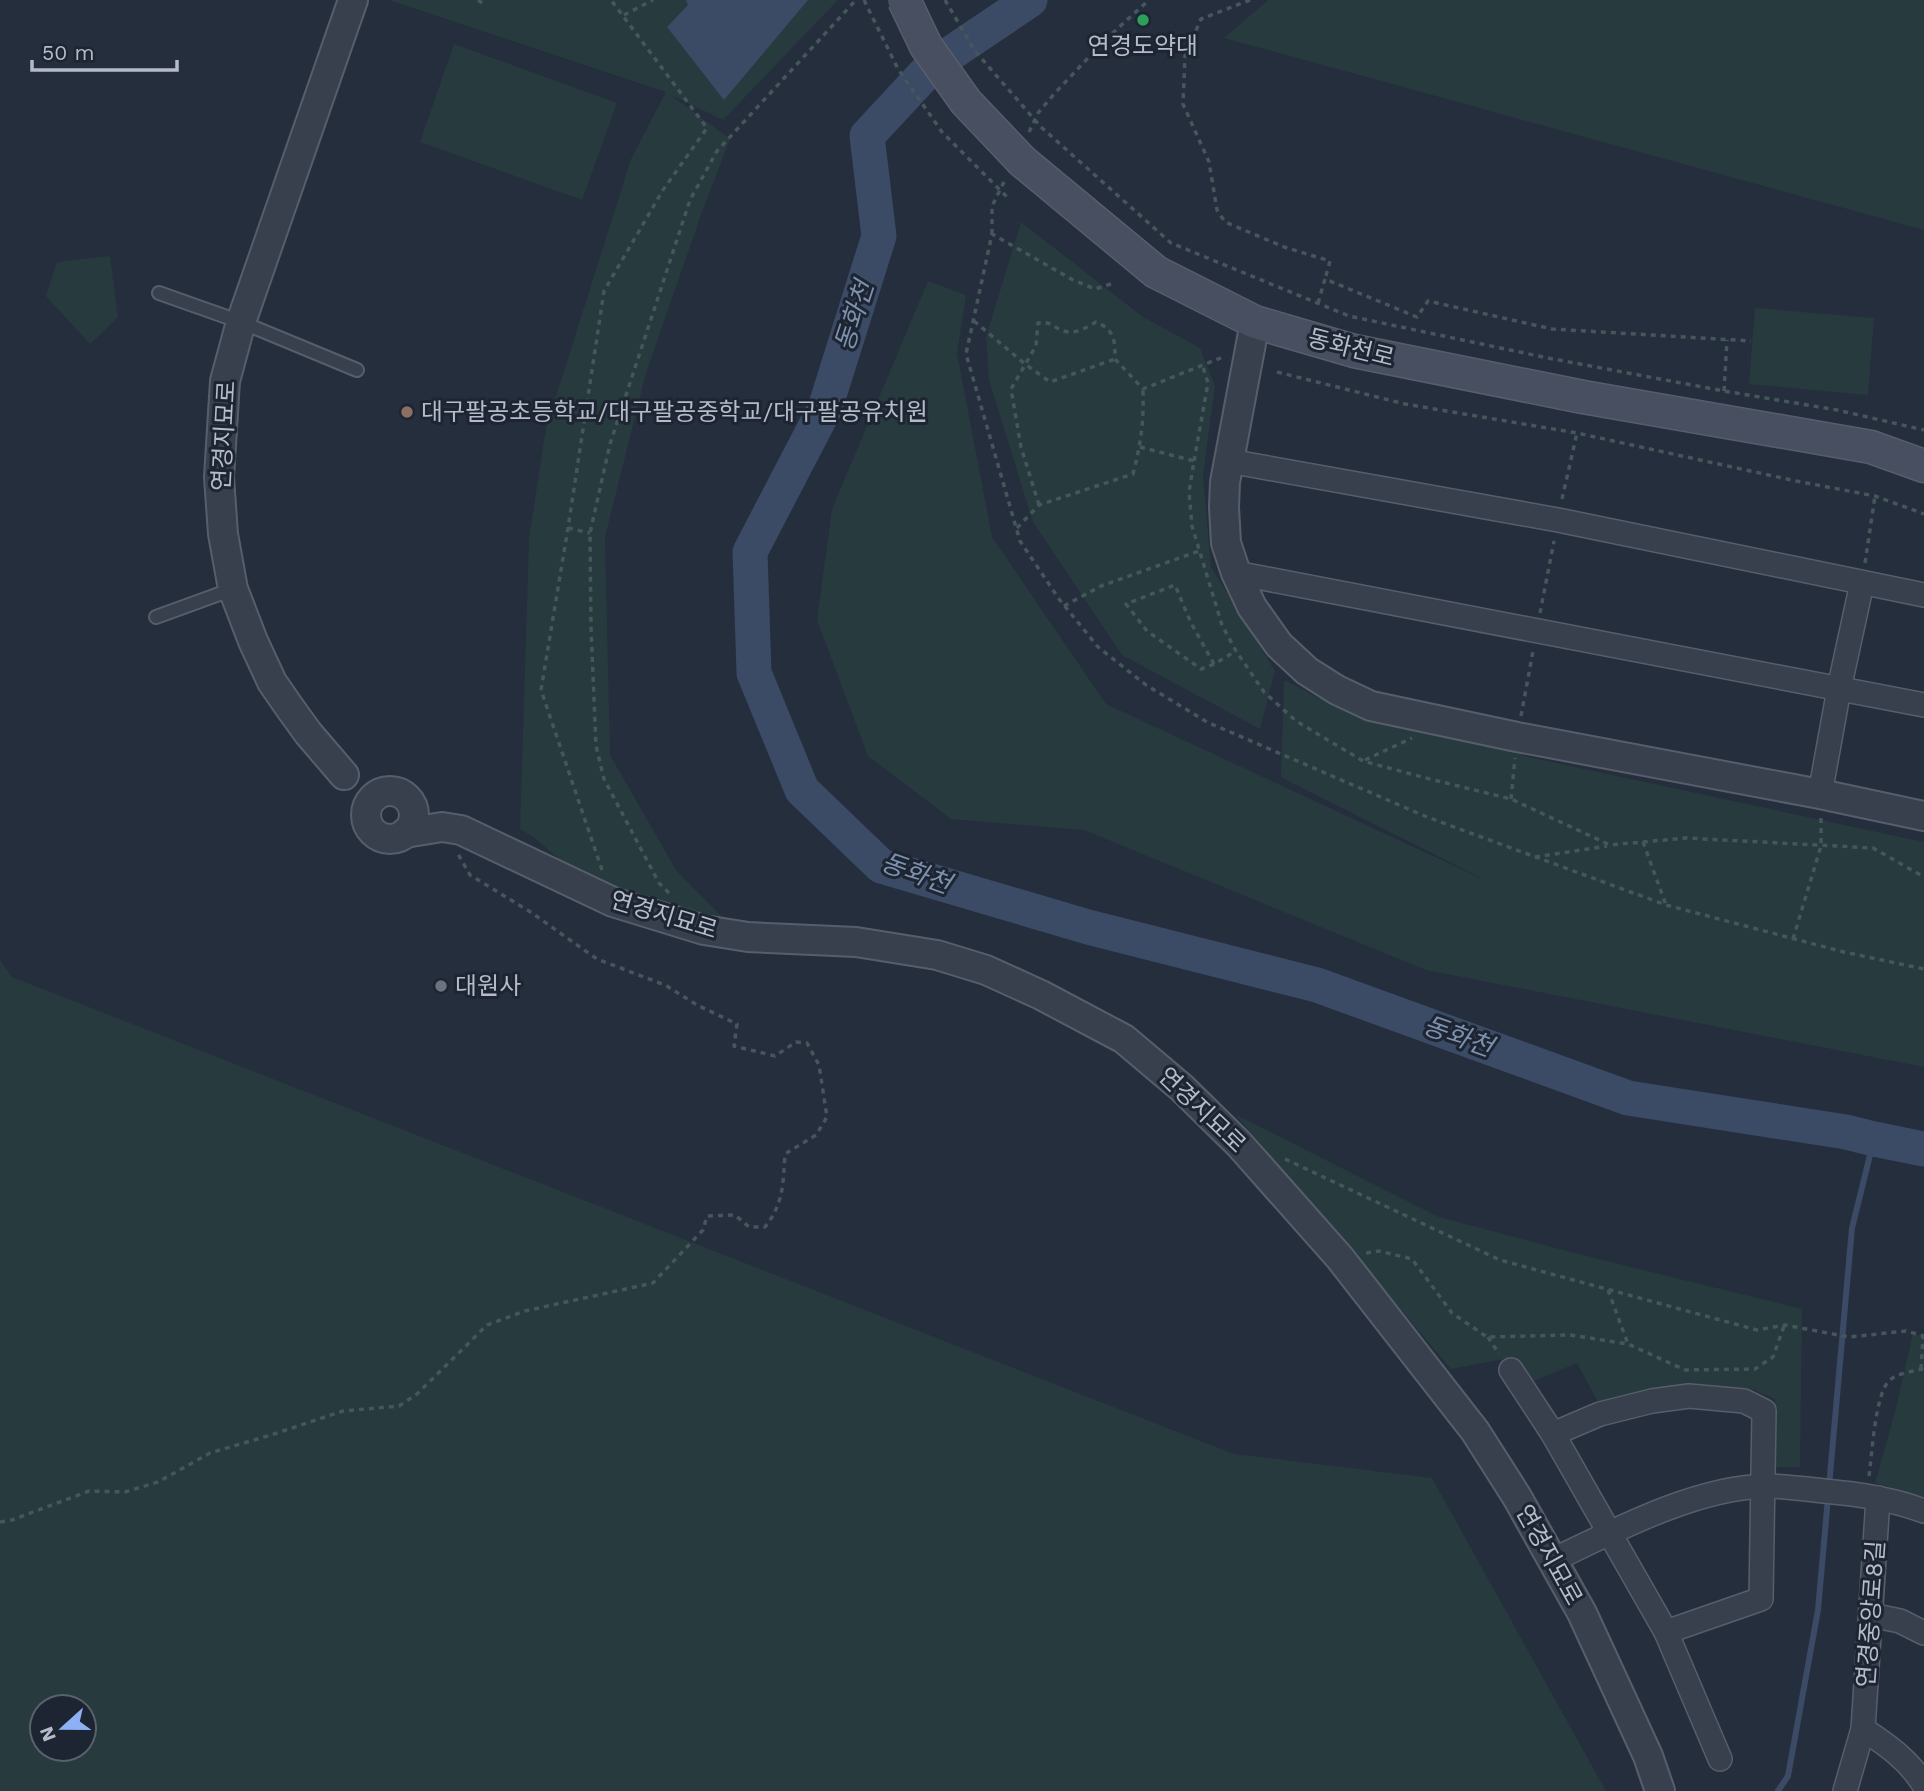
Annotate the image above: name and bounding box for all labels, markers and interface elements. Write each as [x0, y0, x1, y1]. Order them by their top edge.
marker: 연경도약대 [1135, 12, 1151, 28]
scale bar [32, 28, 177, 72]
place label: 연경도약대 [1088, 32, 1198, 60]
text: 50 m [42, 40, 94, 65]
water label: 동화천 [829, 274, 880, 355]
street label: 동화천로 [1305, 324, 1397, 372]
street label: 연경지묘로 [207, 380, 241, 492]
place label: 대구팔공초등학교/대구팔공중학교/대구팔공유치원 [421, 398, 928, 426]
marker: 대구팔공초등학교/대구팔공중학교/대구팔공유치원 [399, 404, 415, 420]
water label: 동화천 [877, 847, 958, 900]
street label: 연경지묘로 [607, 885, 721, 945]
place label: 대원사 [455, 972, 521, 1000]
marker: 대원사 [433, 978, 449, 994]
water label: 동화천 [1419, 1010, 1500, 1063]
street label: 연경지묘로 [1153, 1062, 1251, 1158]
street label: 연경지묘로 [1510, 1500, 1588, 1610]
street label: 연경중앙로8길 [1852, 1540, 1890, 1688]
north arrow [28, 1693, 98, 1763]
text: N [34, 1723, 61, 1745]

